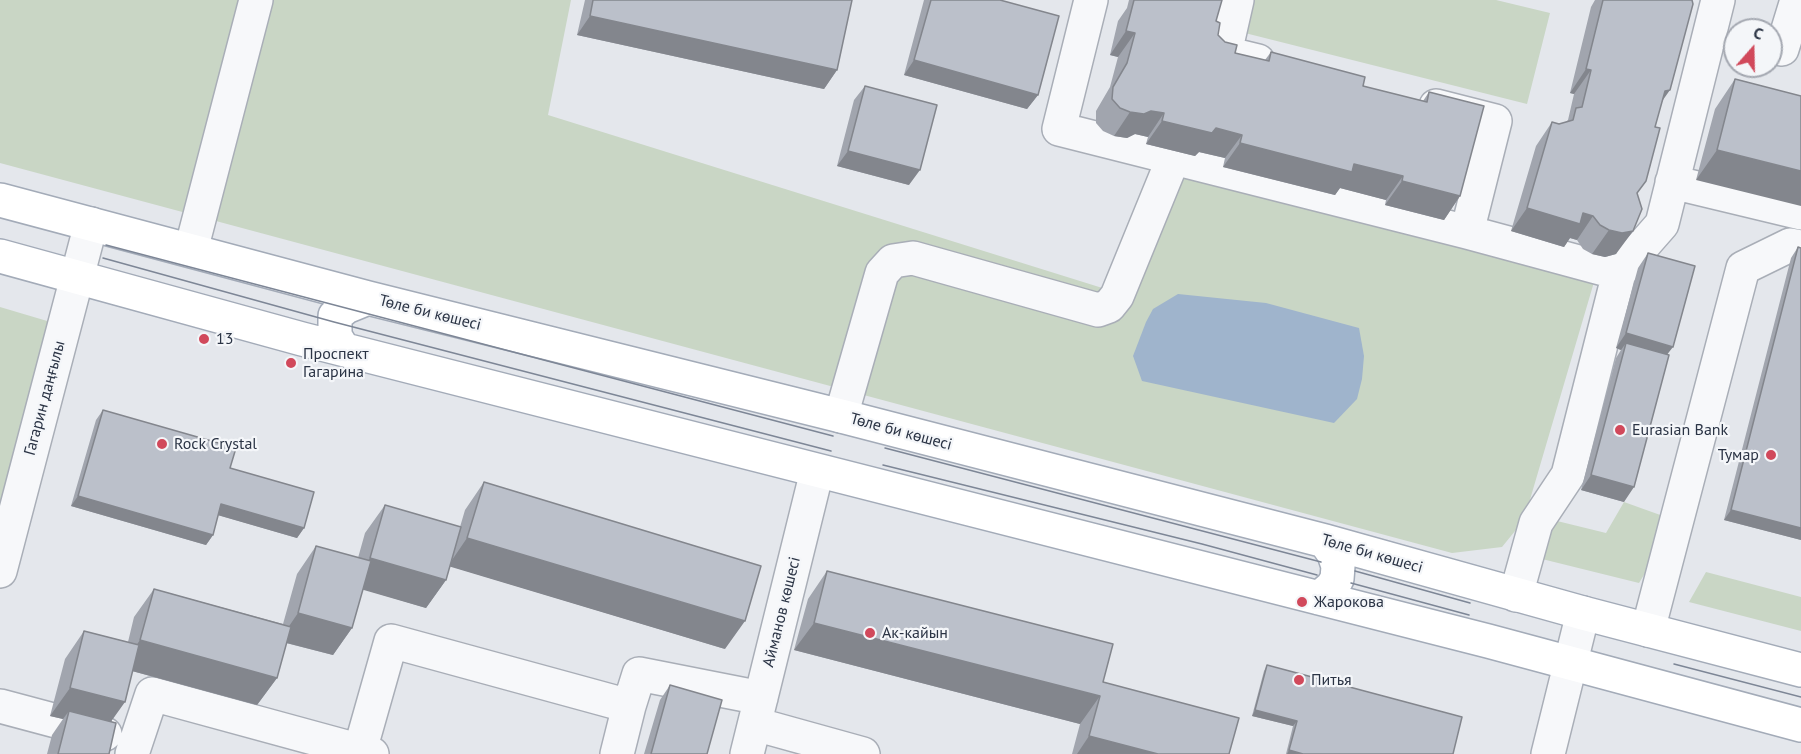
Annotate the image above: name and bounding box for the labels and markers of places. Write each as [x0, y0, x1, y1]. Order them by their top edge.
place label: 13 [216, 329, 233, 349]
marker: 13 [197, 332, 211, 346]
place label: Проспект Гагарина [303, 344, 369, 382]
marker: Проспект Гагарина [284, 356, 298, 370]
place label: Eurasian Bank [1632, 420, 1728, 440]
marker: Eurasian Bank [1613, 423, 1627, 437]
place label: Rock Crystal [174, 434, 257, 454]
marker: Rock Crystal [155, 437, 169, 451]
place label: Тумар [1718, 445, 1759, 465]
marker: Тумар [1764, 448, 1778, 462]
place label: Жарокова [1314, 592, 1384, 612]
marker: Жарокова [1295, 595, 1309, 609]
place label: Ак-кайын [882, 623, 948, 643]
marker: Ак-кайын [863, 626, 877, 640]
place label: Питья [1311, 670, 1352, 690]
marker: Питья [1292, 673, 1306, 687]

